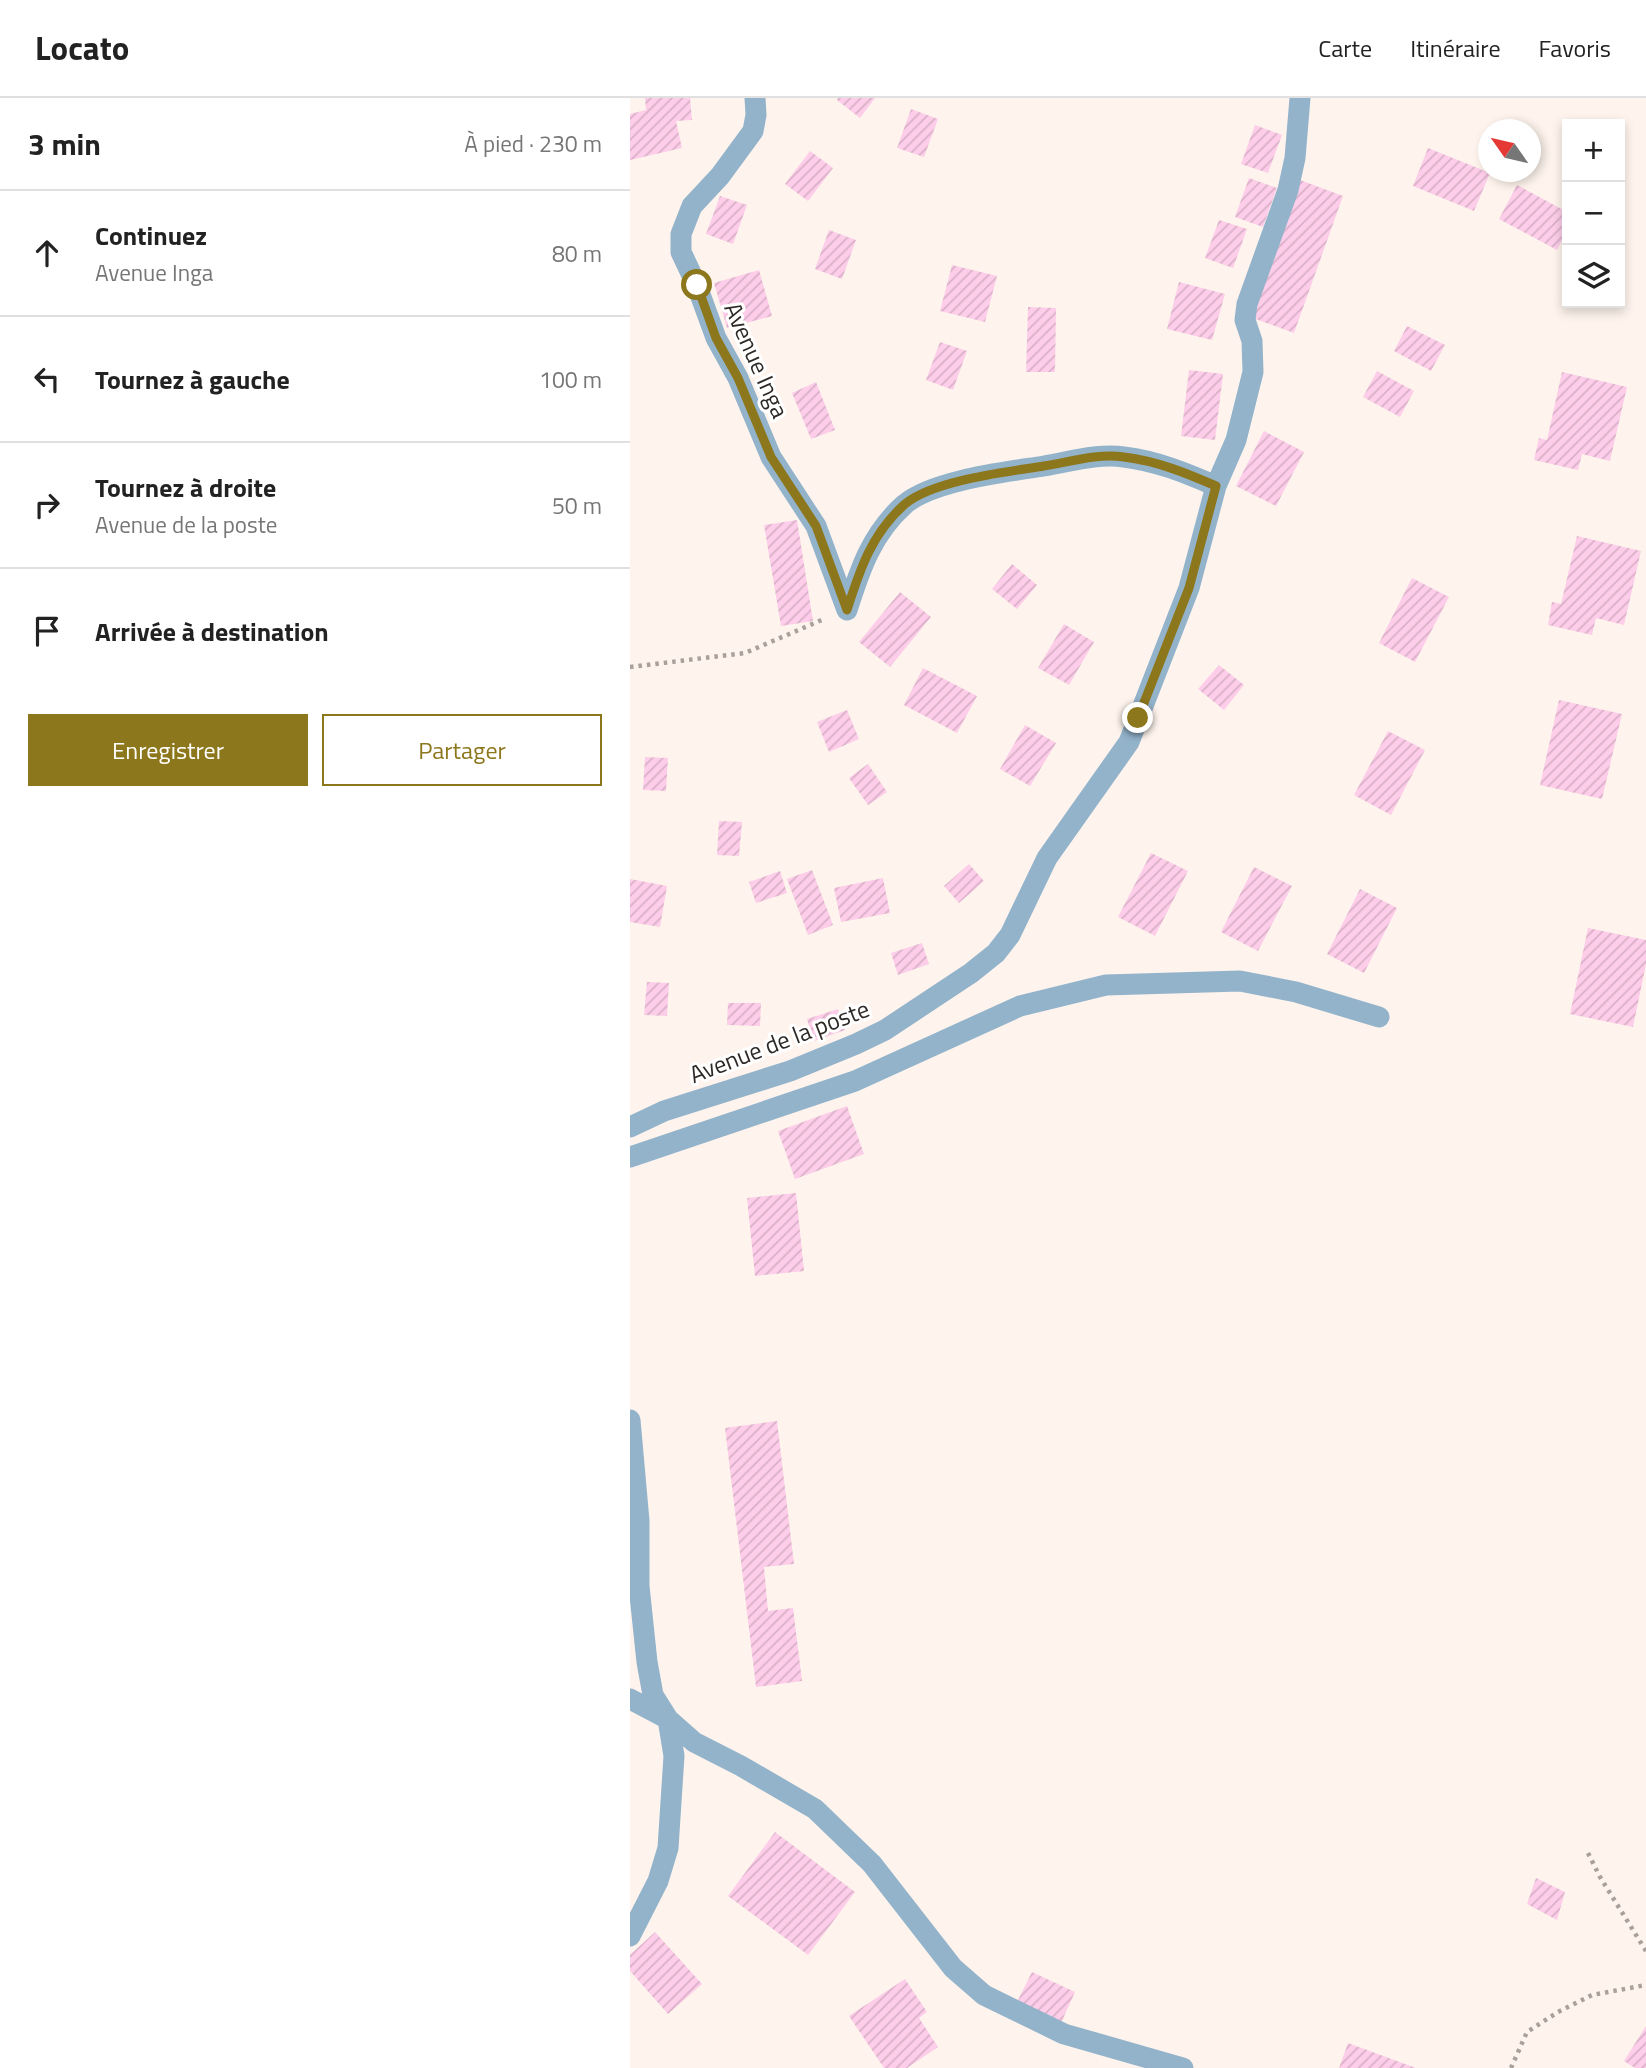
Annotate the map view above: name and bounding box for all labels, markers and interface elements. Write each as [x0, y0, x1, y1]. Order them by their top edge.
text: Locato [35, 23, 129, 73]
text: Carte [1318, 30, 1372, 66]
text: Itinéraire [1410, 30, 1501, 66]
text: Favoris [1539, 30, 1611, 66]
north arrow [1478, 119, 1541, 182]
map controls [1562, 119, 1625, 308]
button: + [1562, 119, 1625, 182]
text: 3 min [28, 121, 101, 167]
text: À pied · 230 m [464, 126, 602, 161]
button: − [1562, 182, 1625, 245]
text: Continuez [95, 216, 207, 255]
icon: ahead [28, 234, 66, 272]
text: 80 m [552, 236, 602, 271]
button: layers [1562, 245, 1625, 308]
text: Avenue Inga [95, 255, 213, 290]
route start [681, 269, 712, 300]
street label: Avenue Inga [715, 296, 799, 424]
icon: left [28, 360, 66, 398]
text: Tournez à gauche [95, 360, 290, 399]
text: 100 m [539, 362, 602, 397]
text: Tournez à droite [95, 468, 276, 507]
icon: right [28, 486, 66, 524]
text: 50 m [552, 488, 602, 523]
text: Avenue de la poste [95, 507, 277, 542]
icon: arrive [28, 612, 66, 650]
text: Arrivée à destination [95, 612, 329, 651]
route end [1122, 702, 1153, 733]
button: Enregistrer [28, 714, 308, 786]
button: Partager [322, 714, 602, 786]
street label: Avenue de la poste [684, 990, 874, 1092]

